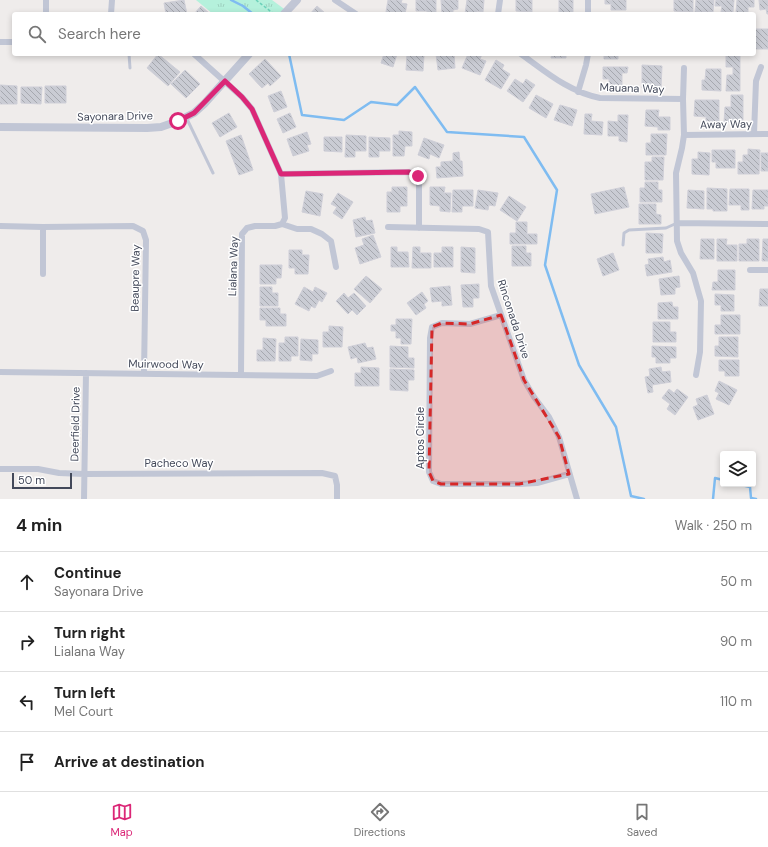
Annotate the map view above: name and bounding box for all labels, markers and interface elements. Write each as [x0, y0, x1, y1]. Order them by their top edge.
search box [12, 12, 756, 56]
icon: search [26, 23, 48, 45]
text: Search here [58, 24, 141, 44]
street label: Mauana Way [599, 80, 665, 96]
street label: Sayonara Drive [77, 108, 153, 124]
route start [169, 112, 187, 130]
street label: Away Way [700, 117, 752, 131]
route end [409, 167, 427, 185]
street label: Lialana Way [225, 236, 241, 296]
street label: Beaupre Way [127, 244, 143, 312]
street label: Rinconada Drive [495, 278, 533, 360]
street label: Muirwood Way [128, 356, 204, 372]
street label: Deerfield Drive [67, 386, 83, 462]
street label: Aptos Circle [413, 407, 427, 469]
map controls [720, 451, 756, 487]
button: layers [720, 451, 756, 487]
street label: Pacheco Way [145, 456, 213, 470]
scale bar [12, 471, 72, 490]
text: 50 m [18, 473, 45, 487]
text: 4 min [16, 514, 62, 536]
text: Walk · 250 m [675, 517, 752, 534]
text: Continue [54, 563, 122, 583]
icon: ahead [16, 571, 38, 593]
text: 50 m [720, 573, 752, 590]
text: Sayonara Drive [54, 583, 143, 600]
text: Turn right [54, 623, 125, 643]
icon: right [16, 631, 38, 653]
text: 90 m [720, 633, 752, 650]
text: Lialana Way [54, 643, 125, 660]
text: Turn left [54, 683, 115, 703]
icon: left [16, 691, 38, 713]
text: 110 m [720, 693, 752, 710]
text: Mel Court [54, 703, 113, 720]
icon: arrive [16, 751, 38, 773]
text: Arrive at destination [54, 752, 205, 772]
tab: Map [111, 801, 133, 839]
tab: Directions [354, 801, 406, 839]
tab: Saved [627, 801, 657, 839]

